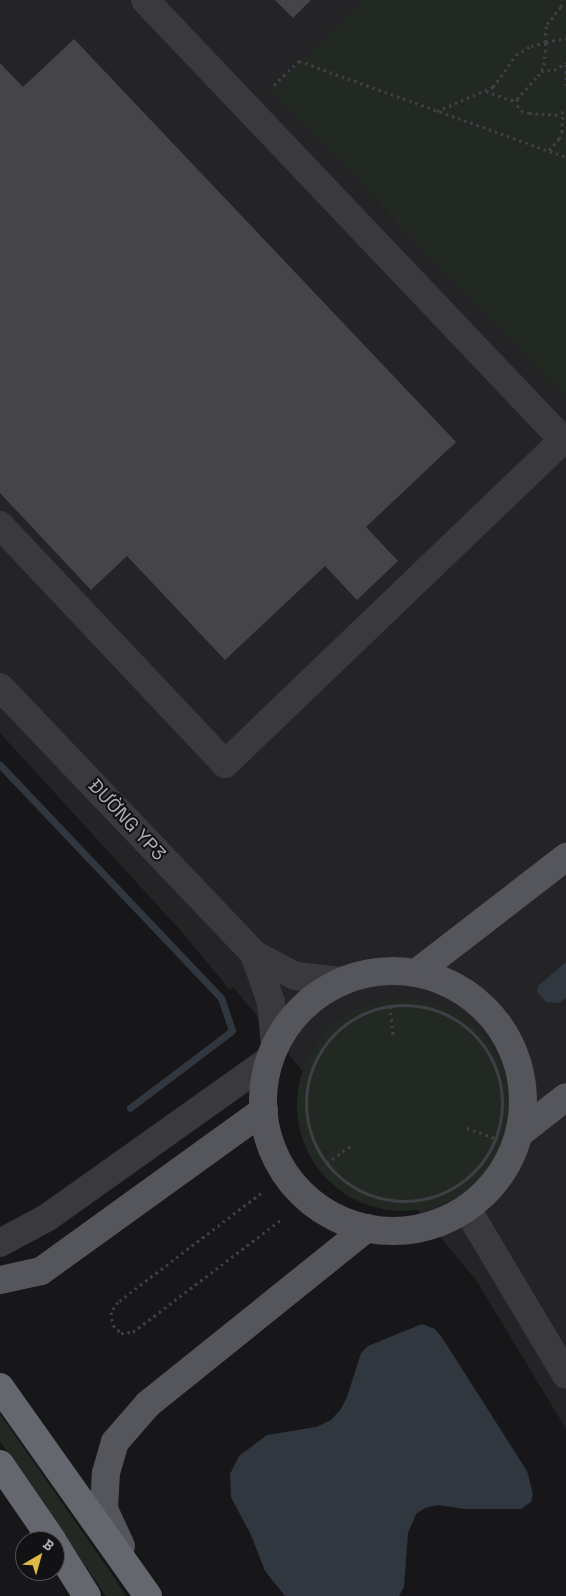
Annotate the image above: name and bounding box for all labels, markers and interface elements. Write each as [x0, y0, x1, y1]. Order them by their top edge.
street label: ĐƯỜNG YP3 [84, 775, 170, 865]
north arrow [15, 1531, 65, 1581]
text: B [39, 1535, 58, 1555]

